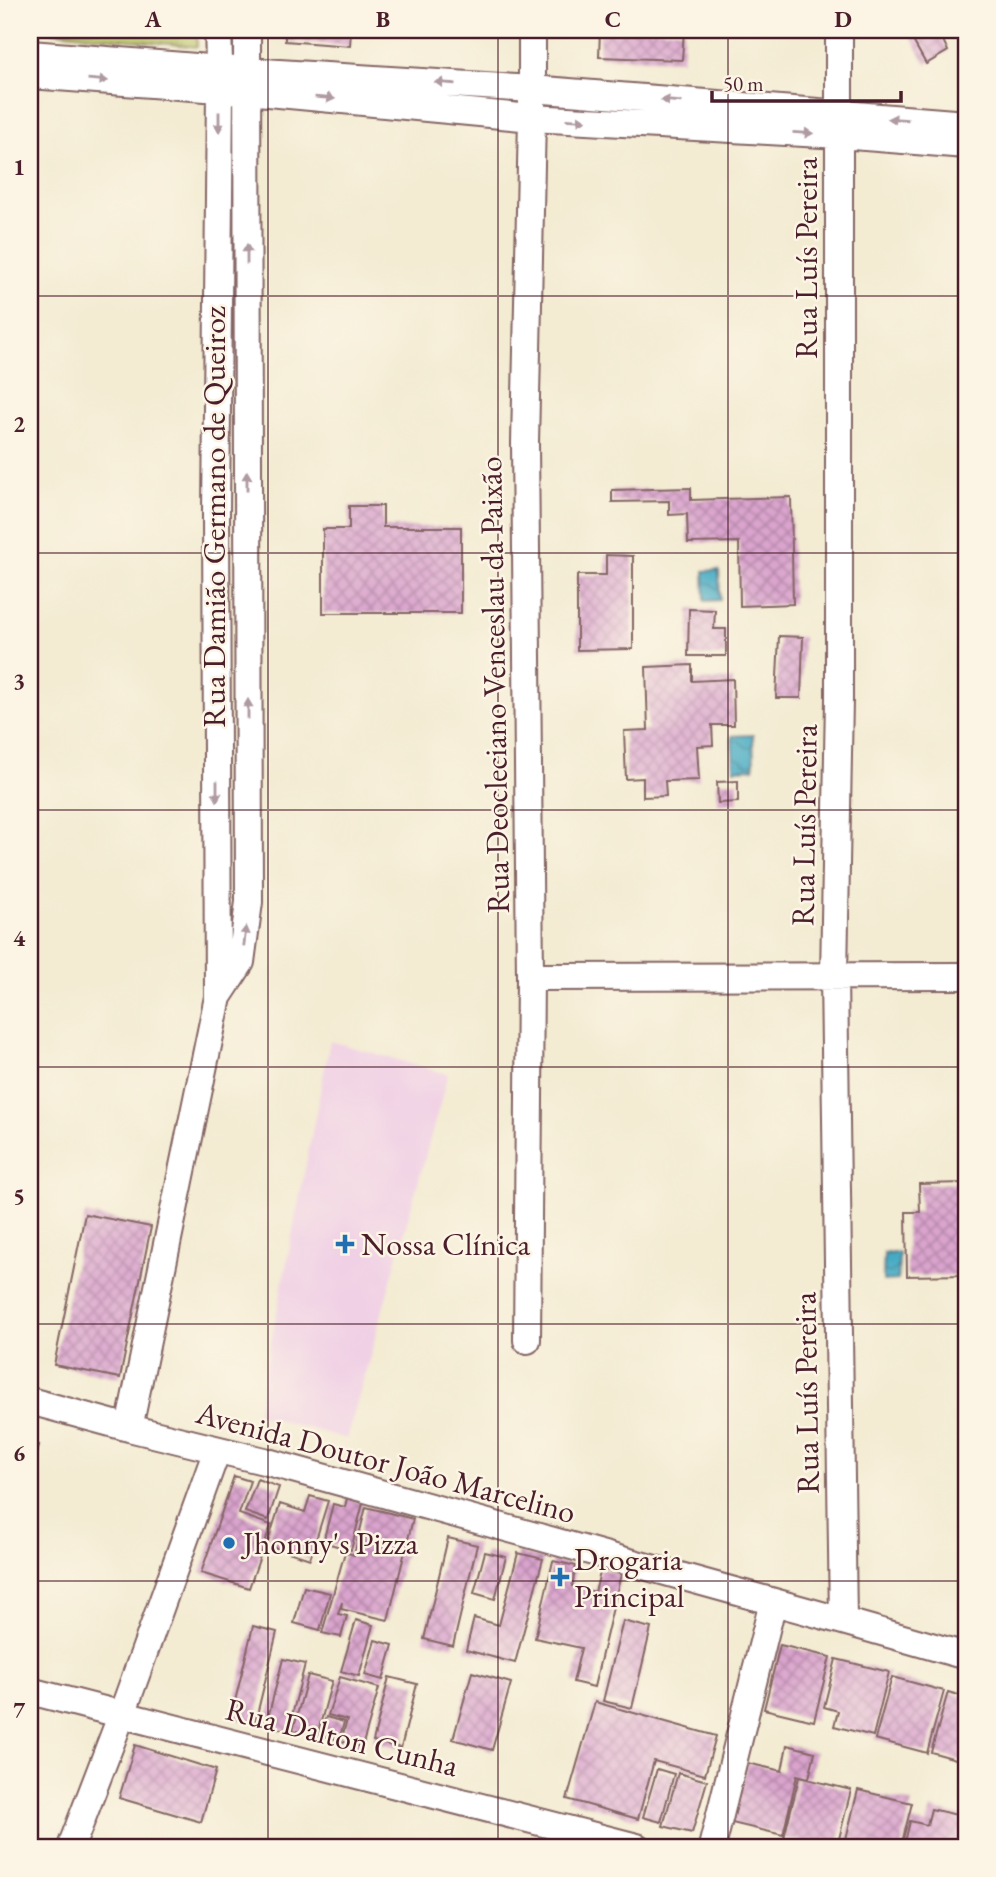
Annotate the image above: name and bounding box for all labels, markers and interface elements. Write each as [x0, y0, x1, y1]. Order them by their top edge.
text: A [144, 4, 162, 34]
text: B [376, 4, 390, 34]
text: C [605, 4, 621, 34]
text: D [834, 4, 852, 34]
scale bar [712, 60, 902, 104]
text: 50 m [723, 70, 764, 97]
one-way arrow [87, 75, 109, 86]
one-way arrow [433, 77, 455, 88]
one-way arrow [314, 93, 336, 104]
one-way arrow [660, 95, 682, 106]
one-way arrow [214, 112, 225, 134]
one-way arrow [887, 113, 909, 124]
one-way arrow [565, 115, 587, 126]
one-way arrow [792, 128, 814, 139]
text: 1 [13, 152, 25, 182]
street label: Rua Luís Pereira [785, 157, 827, 359]
one-way arrow [241, 242, 253, 264]
street label: Rua Damião Germano de Queiroz [193, 306, 235, 728]
text: 2 [13, 409, 25, 439]
street label: Rua Deocleciano Venceslau da Paixão [469, 456, 519, 914]
one-way arrow [241, 470, 253, 492]
text: 3 [13, 666, 25, 696]
one-way arrow [242, 697, 254, 719]
street label: Rua Luís Pereira [781, 723, 827, 926]
one-way arrow [211, 780, 223, 802]
text: 4 [13, 923, 26, 953]
one-way arrow [239, 925, 250, 947]
text: 5 [13, 1181, 25, 1211]
place label: Nossa Clínica [361, 1223, 531, 1265]
marker: Nossa Clínica [335, 1234, 355, 1254]
street label: Rua Luís Pereira [783, 1291, 829, 1494]
street label: Avenida Doutor João Marcelino [191, 1391, 580, 1533]
text: 6 [13, 1438, 25, 1468]
place label: Jhonny's Pizza [240, 1522, 418, 1564]
marker: Jhonny's Pizza [221, 1535, 237, 1551]
place label: Drogaria Principal [574, 1538, 685, 1617]
marker: Drogaria Principal [552, 1569, 568, 1585]
street label: Rua Dalton Cunha [221, 1688, 463, 1786]
text: 7 [13, 1695, 26, 1725]

